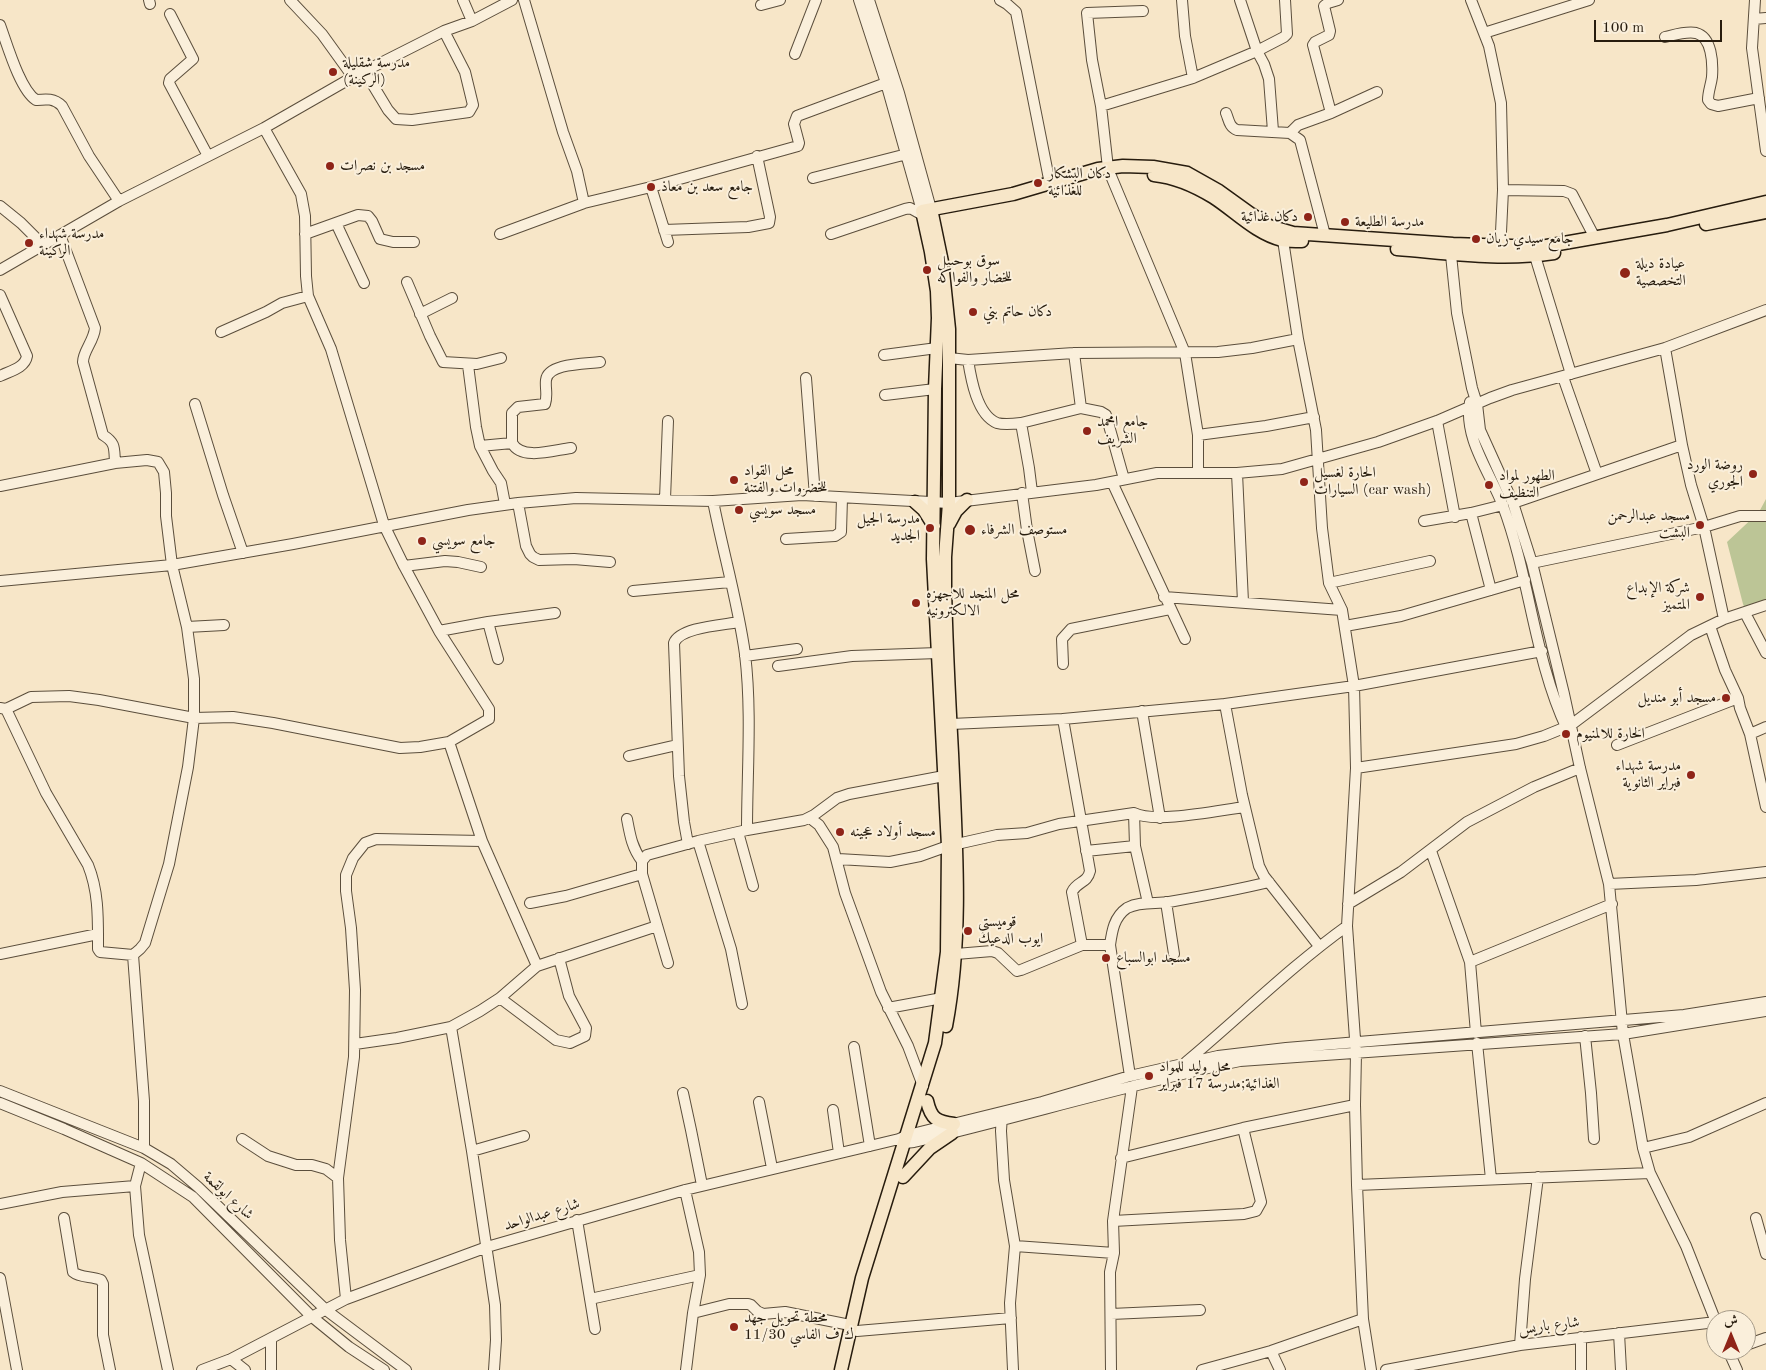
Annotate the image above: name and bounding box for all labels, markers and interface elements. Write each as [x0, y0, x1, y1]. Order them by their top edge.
scale bar [1596, 10, 1724, 42]
text: 100 m [1602, 21, 1644, 36]
place label: مدرسة شقليلة (الركينة) [343, 54, 410, 89]
marker: مدرسة شقليلة (الركينة) [327, 66, 339, 78]
place label: مسجد بن نصرات [340, 157, 425, 175]
marker: مسجد بن نصرات [324, 160, 336, 172]
place label: دكان البشكار للغذائية [1048, 165, 1111, 200]
marker: دكان البشكار للغذائية [1032, 177, 1044, 189]
place label: جامع سعد بن معاذ [661, 178, 753, 196]
marker: جامع سعد بن معاذ [645, 181, 657, 193]
place label: دكان غذائية [1241, 208, 1298, 226]
marker: دكان غذائية [1302, 211, 1314, 223]
place label: مدرسة الطليعة [1355, 213, 1424, 231]
marker: مدرسة الطليعة [1339, 216, 1351, 228]
place label: مدرسة شهداء الركينة [39, 225, 104, 260]
place label: جامع سيدي زيان [1486, 230, 1574, 248]
marker: جامع سيدي زيان [1470, 233, 1482, 245]
marker: مدرسة شهداء الركينة [23, 237, 35, 249]
place label: سوق بوحبيل للخضار والفواكه [937, 252, 1012, 287]
place label: عيادة ديلة التخصصية [1636, 255, 1686, 290]
marker: سوق بوحبيل للخضار والفواكه [921, 264, 933, 276]
marker: عيادة ديلة التخصصية [1618, 266, 1632, 280]
place label: دكان حاتم بني [983, 303, 1052, 321]
marker: دكان حاتم بني [967, 306, 979, 318]
place label: جامع امحمد الشريف [1097, 413, 1148, 448]
marker: جامع امحمد الشريف [1081, 425, 1093, 437]
place label: روضة الورد الجوري [1687, 456, 1743, 491]
place label: محل القواد للخضروات والفتنة [744, 462, 827, 497]
place label: الحارة لغسيل السيارات (car wash) [1314, 464, 1431, 499]
place label: الطهور لمواد التنظيف [1499, 467, 1555, 502]
marker: روضة الورد الجوري [1747, 468, 1759, 480]
marker: محل القواد للخضروات والفتنة [728, 474, 740, 486]
marker: الحارة لغسيل السيارات (car wash) [1298, 476, 1310, 488]
marker: الطهور لمواد التنظيف [1483, 479, 1495, 491]
place label: مسجد سويسي [749, 501, 816, 519]
marker: مسجد سويسي [733, 504, 745, 516]
place label: مسجد عبدالرحمن البشت [1607, 507, 1690, 542]
place label: مدرسة الجيل الجديد [857, 510, 920, 545]
marker: مسجد عبدالرحمن البشت [1694, 519, 1706, 531]
place label: مستوصف الشرفاء [981, 521, 1067, 539]
marker: مدرسة الجيل الجديد [924, 522, 936, 534]
marker: مستوصف الشرفاء [963, 523, 977, 537]
place label: جامع سويسي [432, 532, 495, 550]
marker: جامع سويسي [416, 535, 428, 547]
place label: شركة الإبداع المتميز [1626, 579, 1690, 614]
place label: محل المنجد للاجهزه الالكترونيه [926, 585, 1019, 620]
marker: شركة الإبداع المتميز [1694, 591, 1706, 603]
marker: محل المنجد للاجهزه الالكترونيه [910, 597, 922, 609]
place label: مسجد أبو منديل [1638, 689, 1716, 707]
marker: مسجد أبو منديل [1720, 692, 1732, 704]
place label: الحارة للالمنيوم [1576, 725, 1645, 743]
marker: الحارة للالمنيوم [1560, 728, 1572, 740]
place label: مدرسة شهداء فبراير الثانوية [1616, 757, 1681, 792]
marker: مدرسة شهداء فبراير الثانوية [1685, 769, 1697, 781]
place label: مسجد أولاد عجينه [850, 823, 936, 841]
marker: مسجد أولاد عجينه [834, 826, 846, 838]
place label: قوميستي ايوب الدعيك [978, 913, 1043, 948]
marker: قوميستي ايوب الدعيك [962, 925, 974, 937]
place label: مسجد ابوالسباع [1116, 949, 1191, 967]
marker: مسجد ابوالسباع [1100, 952, 1112, 964]
place label: محل وليد للمواد الغذائية;مدرسة 17 فبراير [1159, 1058, 1280, 1093]
marker: محل وليد للمواد الغذائية;مدرسة 17 فبراير [1143, 1070, 1155, 1082]
street label: شارع ابولقمة [199, 1168, 257, 1224]
street label: شارع عبدالواحد [502, 1195, 582, 1235]
place label: محطة تحويل جهد 11/30 ك ف الفاسي [744, 1309, 854, 1344]
north arrow [1706, 1310, 1756, 1360]
street label: شارع باريس [1517, 1313, 1581, 1339]
text: ش [1724, 1314, 1738, 1328]
marker: محطة تحويل جهد 11/30 ك ف الفاسي [728, 1321, 740, 1333]

